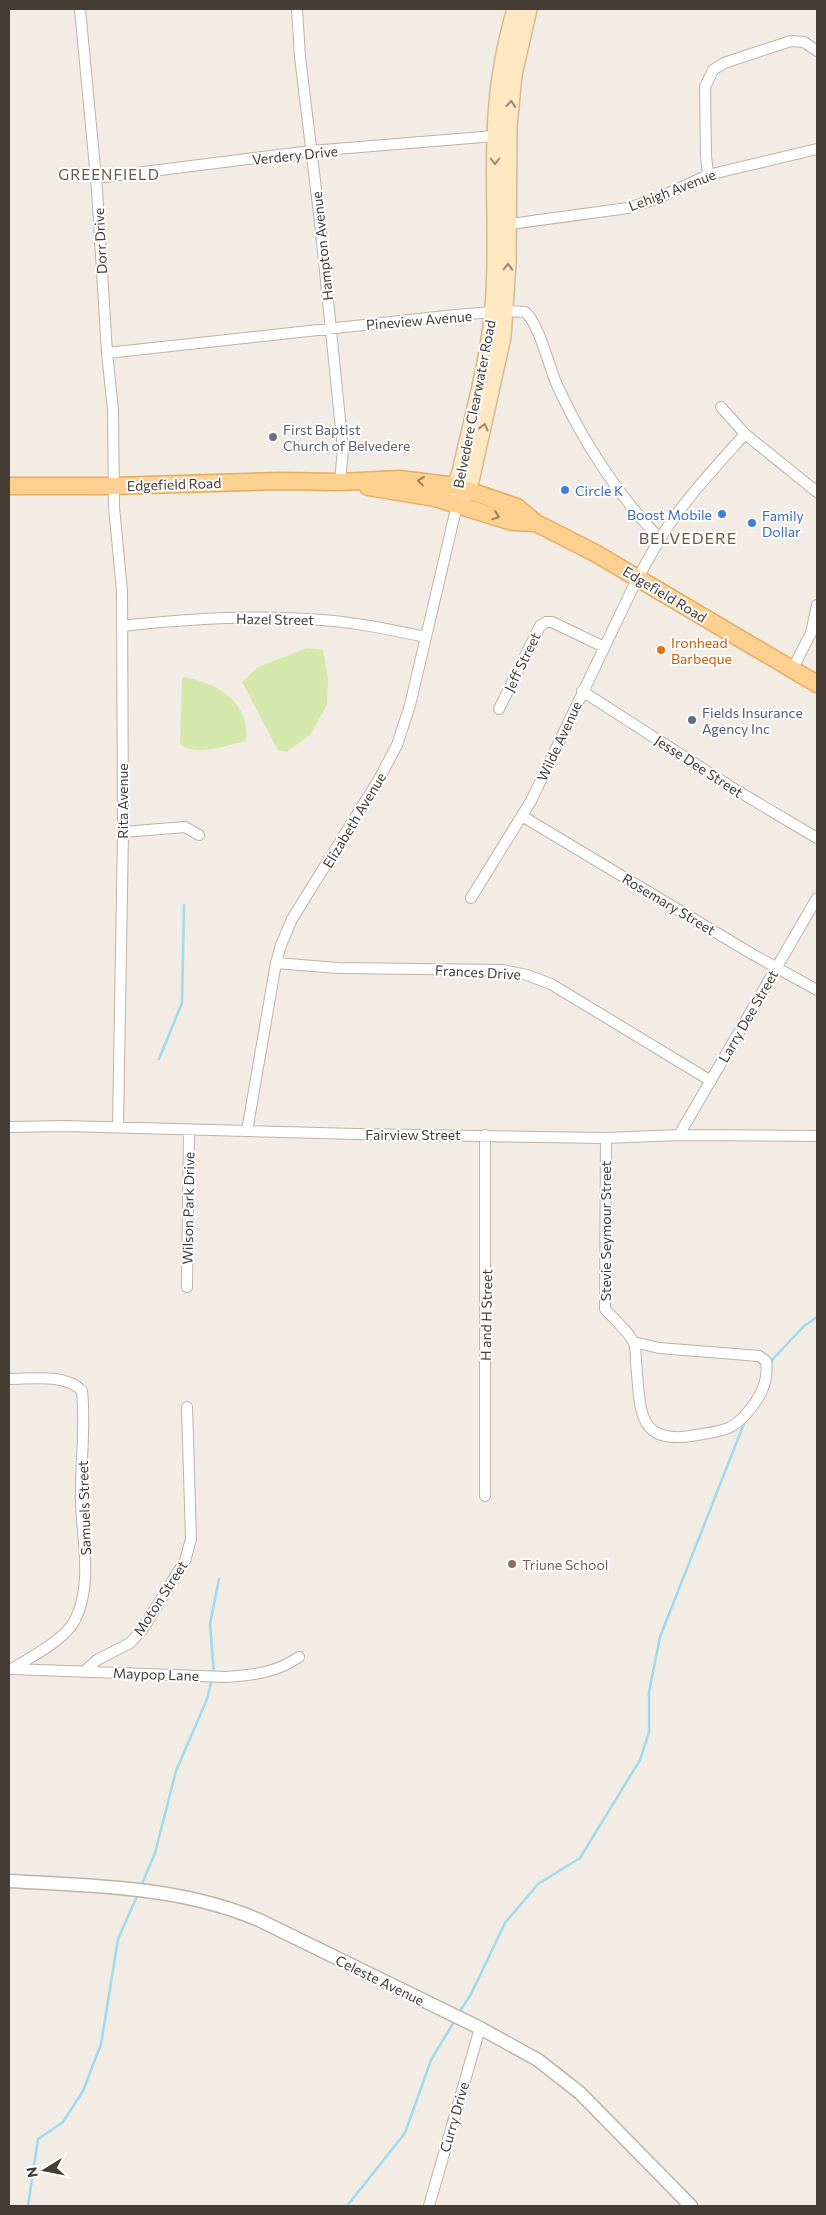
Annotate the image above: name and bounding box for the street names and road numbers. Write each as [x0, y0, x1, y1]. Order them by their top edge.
street label: Verdery Drive [251, 142, 339, 168]
street label: Lehigh Avenue [626, 166, 718, 214]
street label: Hampton Avenue [308, 191, 336, 301]
street label: Dorr Drive [90, 207, 110, 275]
street label: Pineview Avenue [365, 307, 473, 333]
street label: Belvedere Clearwater Road [449, 318, 499, 490]
street label: Edgefield Road [126, 474, 222, 494]
street label: Edgefield Road [620, 562, 710, 626]
street label: Hazel Street [236, 610, 314, 628]
street label: Jeff Street [500, 629, 544, 695]
street label: Wilde Avenue [533, 698, 585, 784]
street label: Jesse Dee Street [652, 731, 746, 801]
street label: Rita Avenue [114, 763, 131, 839]
street label: Elizabeth Avenue [319, 769, 389, 871]
street label: Rosemary Street [619, 870, 719, 939]
street label: Frances Drive [435, 961, 521, 983]
street label: Larry Dee Street [715, 967, 781, 1065]
street label: Fairview Street [365, 1126, 461, 1143]
street label: Wilson Park Drive [179, 1152, 197, 1264]
street label: Stevie Seymour Street [597, 1160, 614, 1301]
street label: H and H Street [477, 1269, 495, 1361]
street label: Samuels Street [74, 1460, 94, 1556]
street label: Moton Street [129, 1557, 191, 1639]
street label: Maypop Lane [113, 1664, 199, 1684]
street label: Celeste Avenue [333, 1951, 427, 2009]
street label: Curry Drive [436, 2080, 472, 2154]

